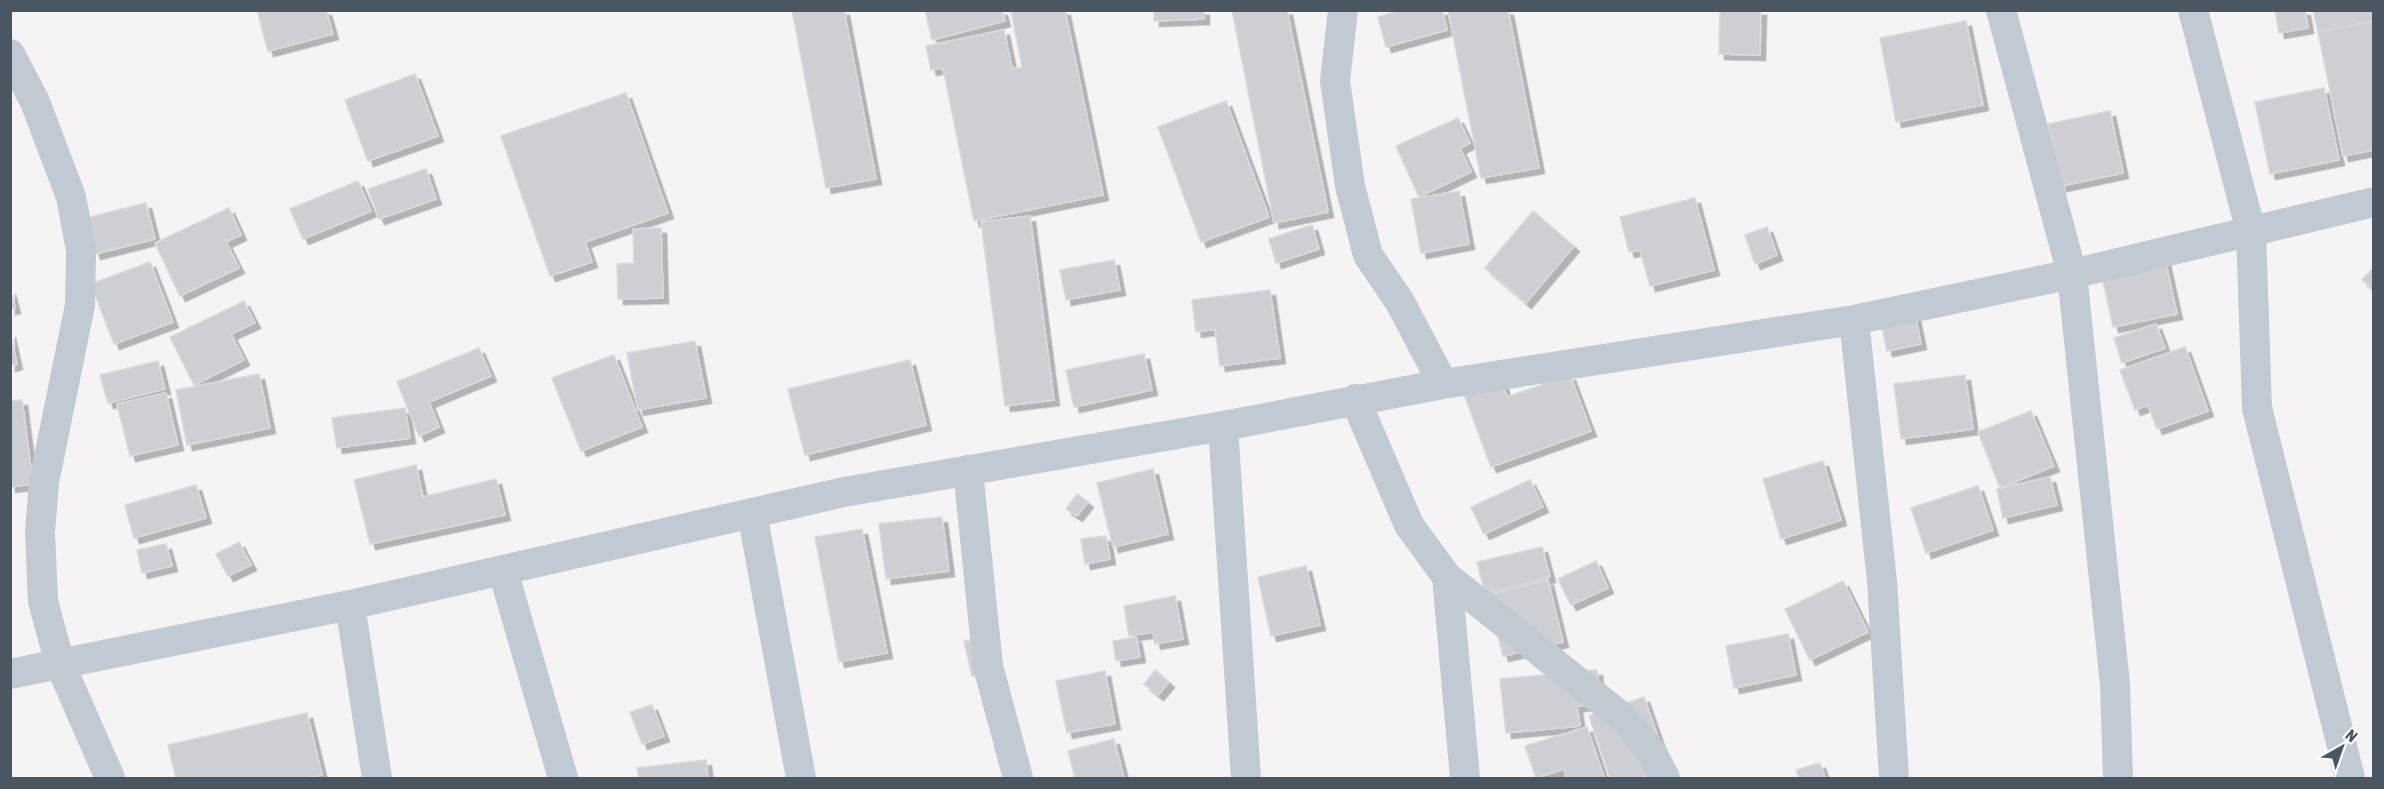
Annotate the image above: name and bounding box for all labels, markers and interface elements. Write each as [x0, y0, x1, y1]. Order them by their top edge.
north arrow [2312, 717, 2372, 777]
text: N [2342, 726, 2361, 745]

